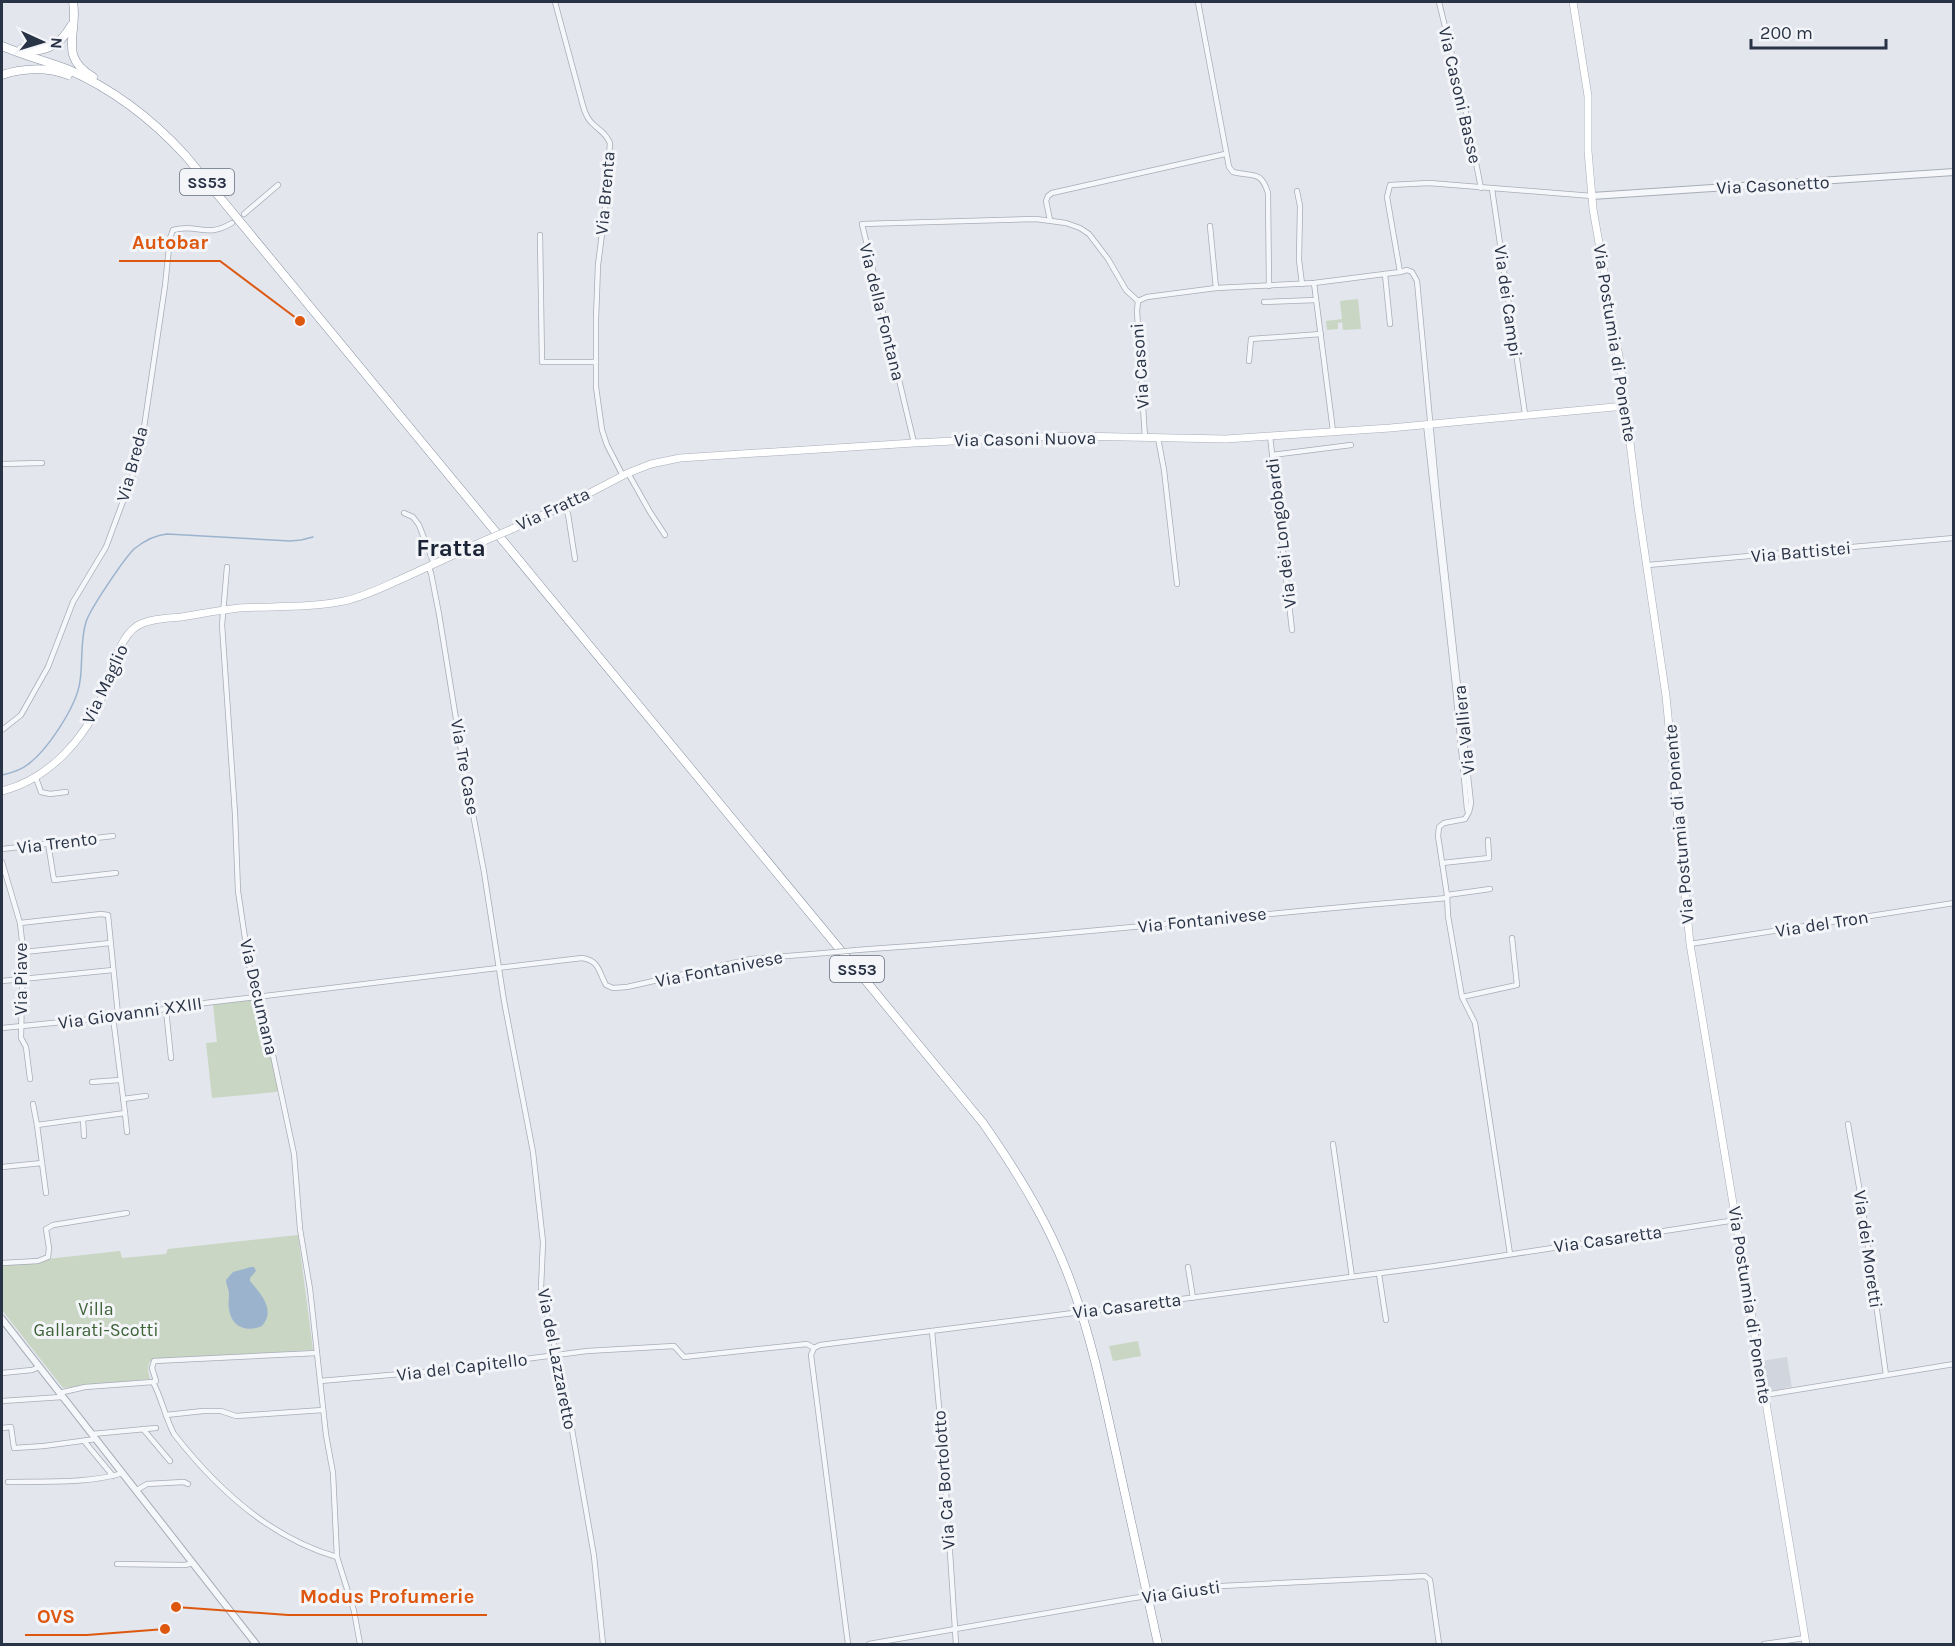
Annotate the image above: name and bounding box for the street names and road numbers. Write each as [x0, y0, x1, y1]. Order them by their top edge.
street label: Via Casoni Basse [1434, 24, 1486, 166]
street label: Via Brenta [590, 150, 620, 236]
road number: SS53 [180, 169, 234, 195]
street label: Via Casonetto [1716, 171, 1830, 199]
street label: Via della Fontana [854, 241, 910, 383]
street label: Via Postumia di Ponente [1588, 242, 1642, 444]
street label: Via dei Campi [1489, 244, 1527, 358]
street label: Via Casoni [1126, 322, 1154, 410]
street label: Via Breda [111, 424, 153, 504]
street label: Via Casoni Nuova [954, 427, 1096, 451]
street label: Via dei Longobardi [1261, 456, 1301, 610]
street label: Via Fratta [513, 482, 593, 536]
street label: Via Battistei [1750, 537, 1852, 567]
street label: Via Maglio [77, 641, 133, 727]
street label: Via Valliera [1448, 684, 1480, 776]
street label: Via Tre Case [446, 717, 484, 817]
street label: Via Postumia di Ponente [1659, 723, 1699, 925]
street label: Via Trento [16, 827, 98, 859]
street label: Via Fontanivese [1137, 902, 1267, 938]
street label: Via del Tron [1774, 906, 1870, 942]
street label: Via Decumana [235, 937, 283, 1057]
street label: Via Piave [10, 942, 32, 1016]
street label: Via Fontanivese [653, 946, 785, 992]
road number: SS53 [830, 956, 884, 982]
street label: Via Giovanni XXIII [57, 992, 203, 1034]
street label: Via dei Moretti [1849, 1189, 1887, 1309]
street label: Via Postumia di Ponente [1723, 1204, 1777, 1406]
street label: Via Casaretta [1552, 1221, 1664, 1257]
street label: Via del Lazzaretto [533, 1287, 581, 1431]
street label: Via Casaretta [1071, 1288, 1183, 1324]
street label: Via del Capitello [395, 1348, 529, 1386]
street label: Via Ca' Bortolotto [928, 1410, 960, 1550]
street label: Via Giusti [1140, 1576, 1222, 1608]

